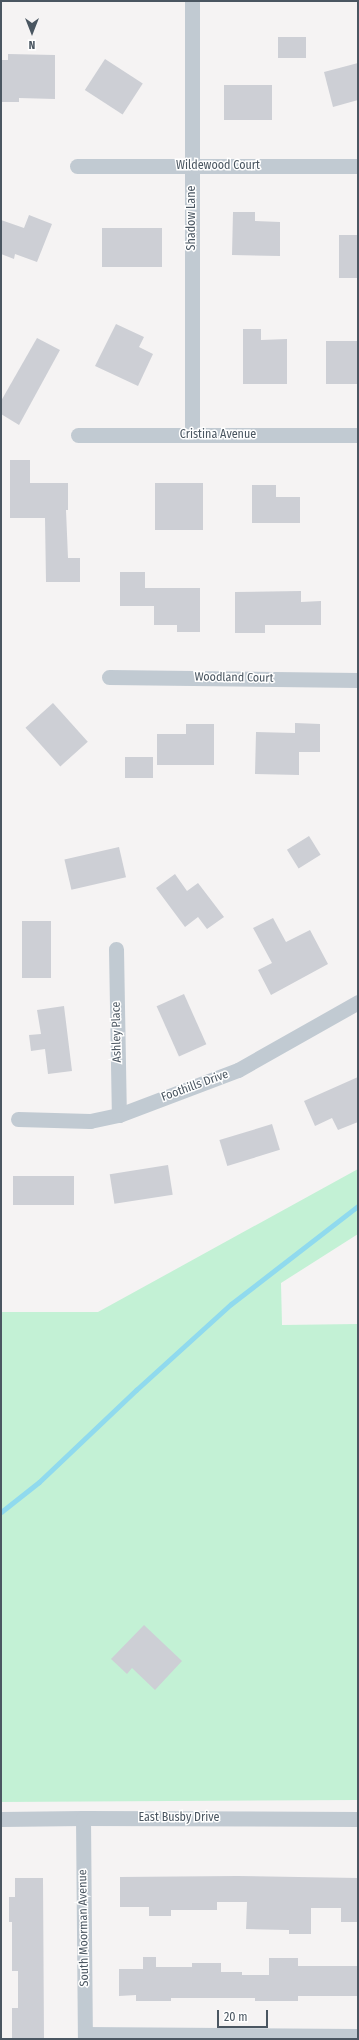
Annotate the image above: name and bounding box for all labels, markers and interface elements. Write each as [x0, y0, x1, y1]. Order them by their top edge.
north arrow [12, 12, 52, 52]
text: N [29, 38, 35, 51]
street label: Wildewood Court [176, 159, 260, 173]
street label: Shadow Lane [185, 186, 199, 250]
street label: Cristina Avenue [180, 428, 256, 442]
street label: Woodland Court [194, 670, 274, 686]
street label: Ashley Place [109, 1001, 125, 1063]
street label: Foothills Drive [159, 1067, 231, 1105]
street label: East Busby Drive [138, 1811, 220, 1825]
street label: South Moorman Avenue [76, 1869, 92, 1987]
scale bar [219, 2002, 270, 2028]
text: 20 m [224, 2010, 248, 2024]

